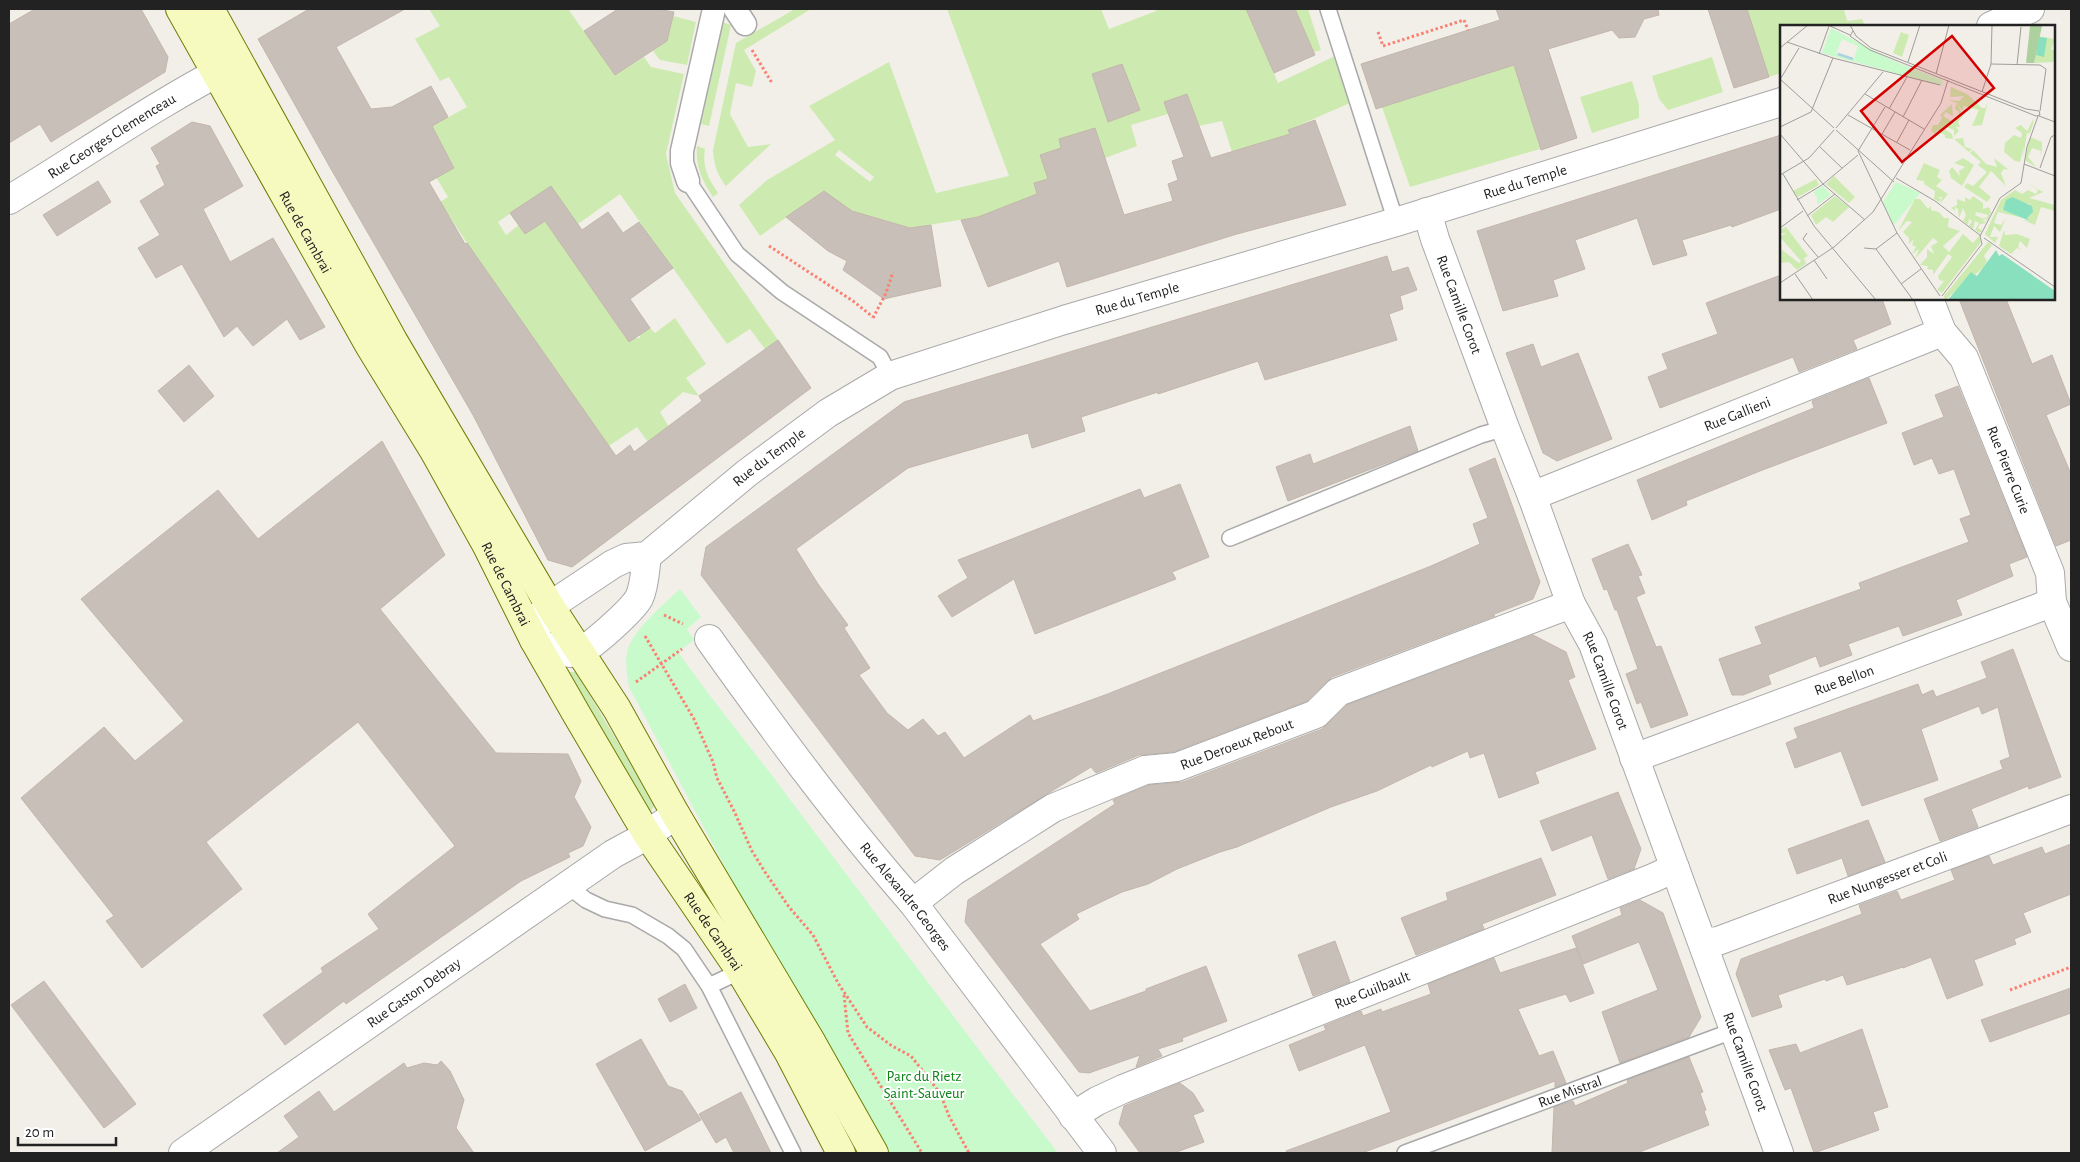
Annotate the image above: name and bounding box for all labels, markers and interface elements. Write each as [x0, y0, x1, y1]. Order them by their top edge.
inset map [1780, 25, 2055, 300]
street label: Rue Georges Clemenceau [45, 91, 179, 182]
street label: Rue du Temple [1482, 162, 1569, 202]
street label: Rue de Cambrai [276, 189, 334, 276]
street label: Rue Camille Corot [1434, 253, 1484, 356]
street label: Rue du Temple [1094, 279, 1181, 318]
street label: Rue Gallieni [1702, 394, 1773, 434]
street label: Rue Pierre Curie [1984, 424, 2033, 516]
street label: Rue du Temple [730, 425, 808, 490]
street label: Rue de Cambrai [478, 540, 533, 628]
street label: Rue Camille Corot [1580, 629, 1631, 732]
street label: Rue Bellon [1812, 663, 1876, 698]
street label: Rue Deroeux Rebout [1178, 716, 1296, 773]
street label: Rue Alexandre Georges [857, 840, 953, 954]
street label: Rue Nungesser et Coli [1826, 849, 1949, 907]
street label: Rue de Cambrai [681, 889, 745, 974]
street label: Rue Gaston Debray [364, 955, 464, 1031]
street label: Rue Guilbault [1332, 969, 1412, 1012]
street label: Rue Camille Corot [1720, 1010, 1770, 1113]
park label: Parc du Rietz Saint-Sauveur [884, 1069, 965, 1101]
street label: Rue Mistral [1536, 1073, 1604, 1111]
scale bar [18, 1114, 115, 1146]
text: 20 m [25, 1125, 54, 1140]

